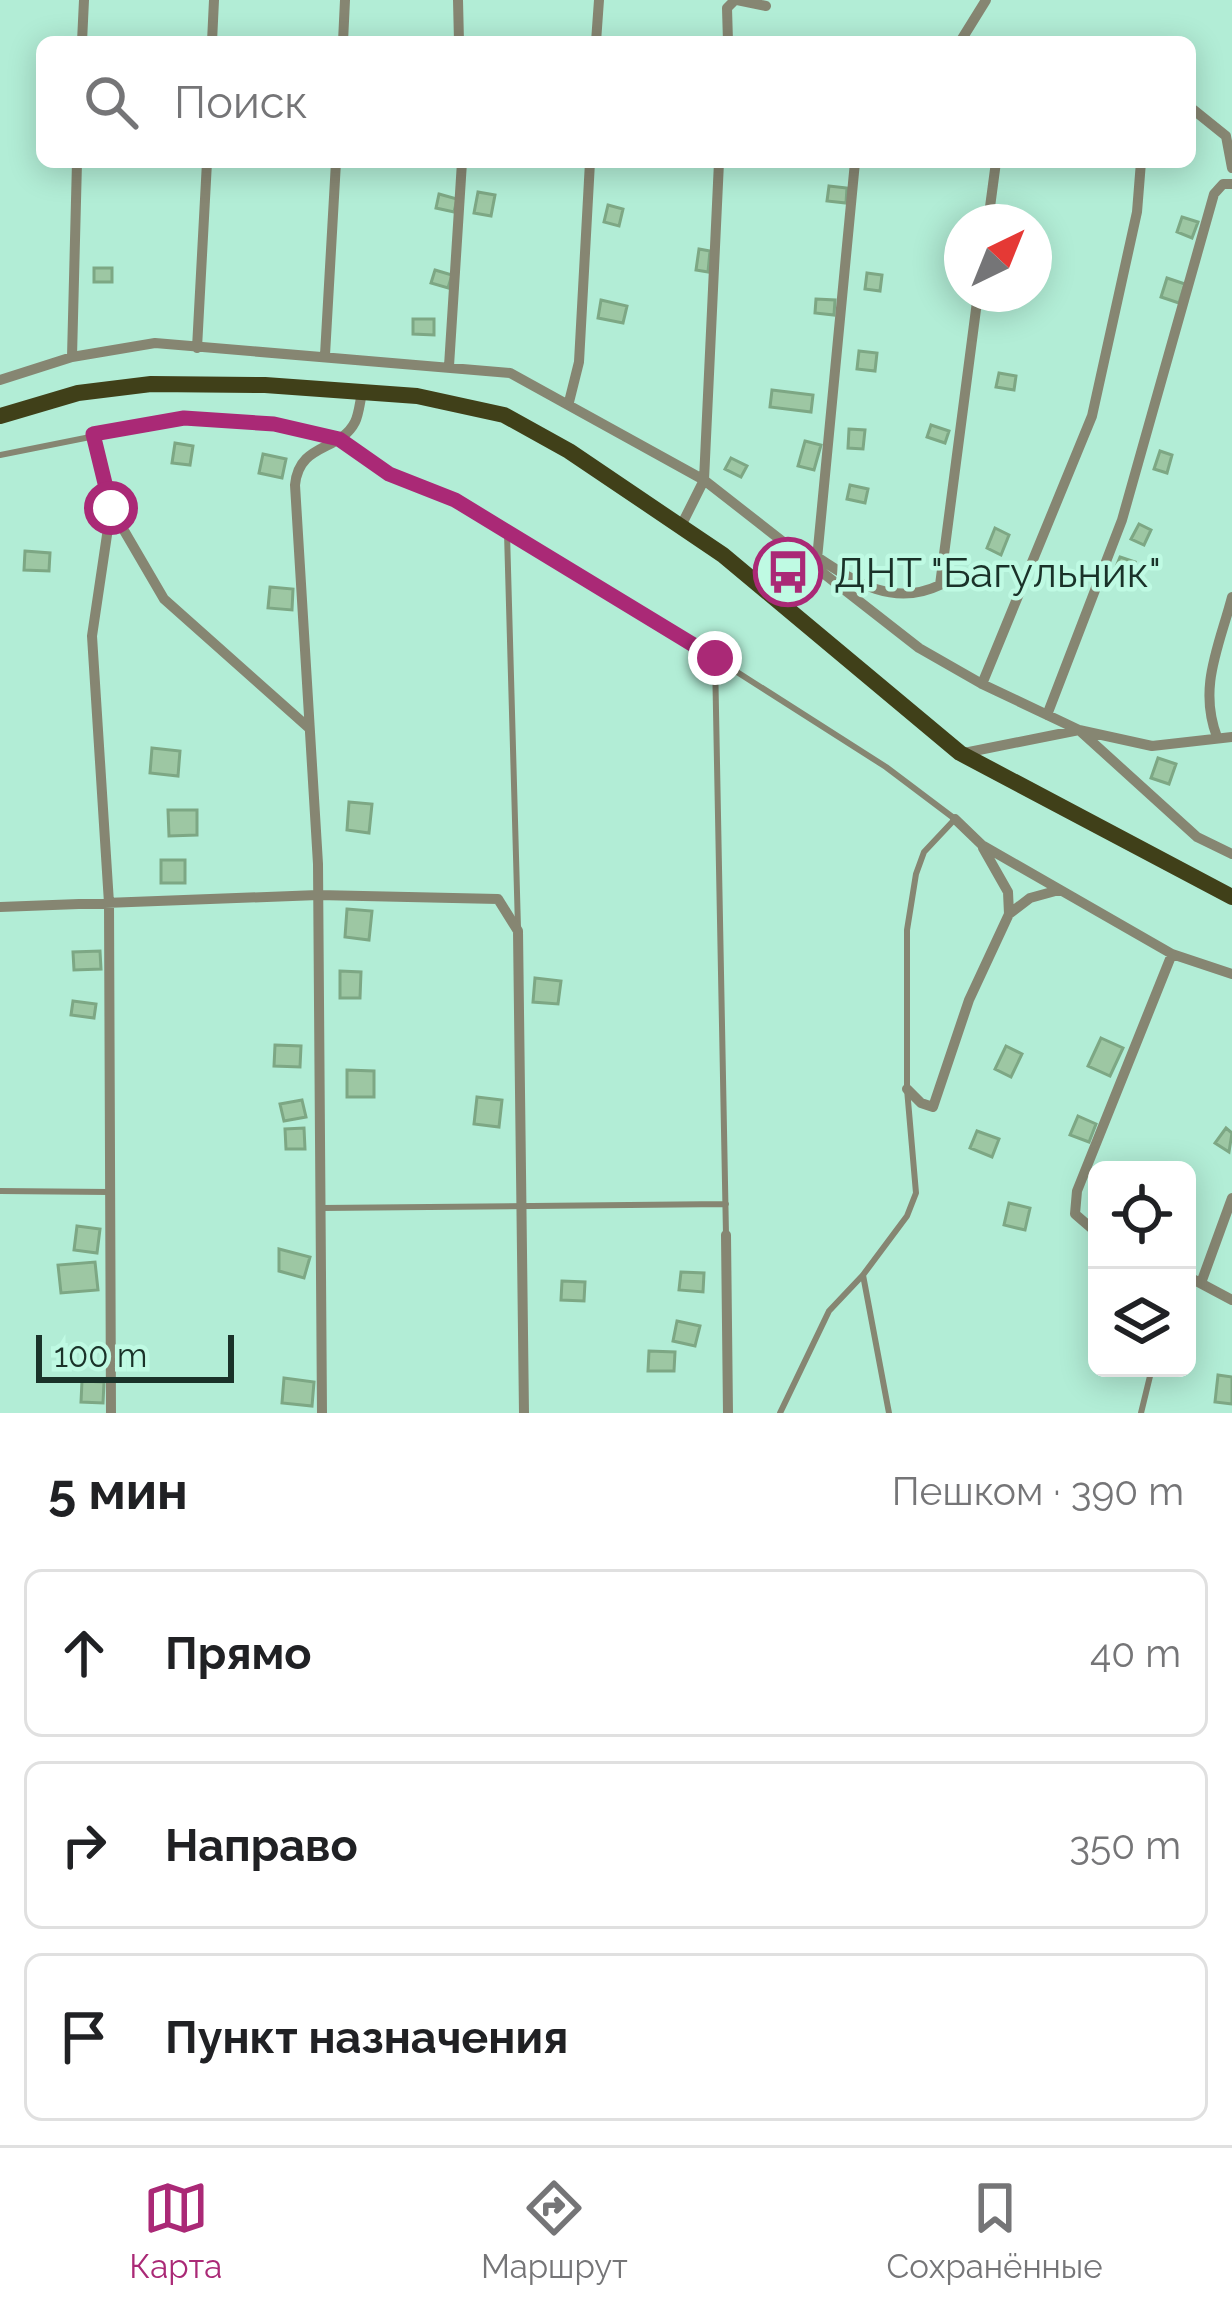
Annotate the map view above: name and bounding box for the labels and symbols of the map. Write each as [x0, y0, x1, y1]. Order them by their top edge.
north arrow [944, 204, 1052, 312]
route start [84, 481, 138, 535]
bus stop icon: ДНТ "Багульник" [753, 537, 823, 607]
place label: ДНТ "Багульник" [834, 548, 1161, 597]
route end [688, 631, 742, 685]
scale bar [36, 1329, 234, 1382]

